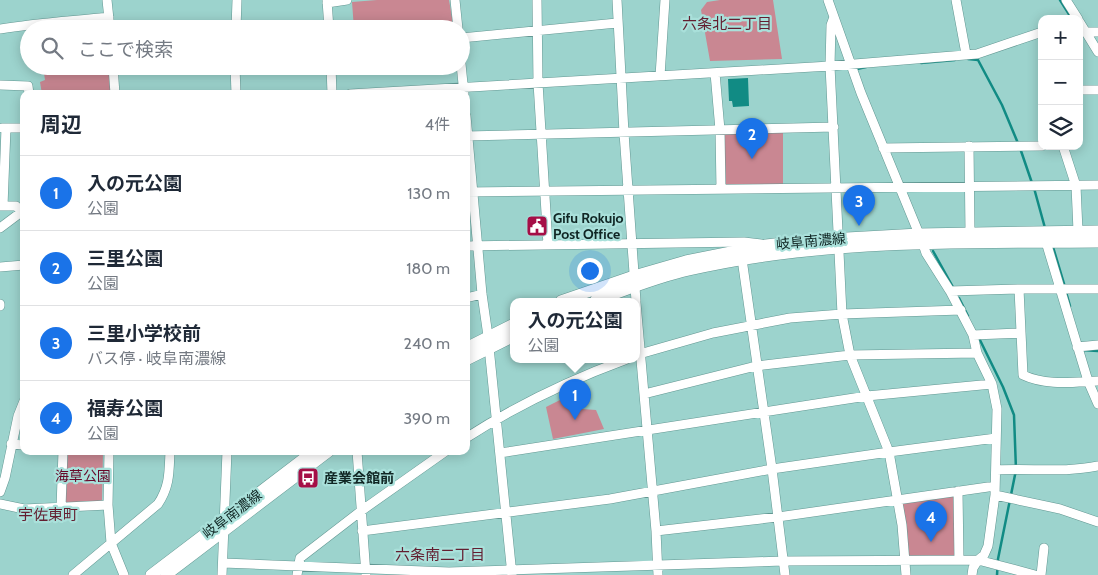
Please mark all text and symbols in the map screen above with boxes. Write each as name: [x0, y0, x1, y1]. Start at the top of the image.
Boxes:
district label: 六条北二丁目: [682, 15, 772, 33]
map controls: [1038, 15, 1083, 150]
button: +: [1038, 15, 1083, 60]
search box: [20, 20, 470, 75]
icon: search: [38, 34, 66, 62]
text: ここで検索: [78, 38, 173, 61]
button: −: [1038, 60, 1083, 105]
button: layers: [1038, 105, 1083, 150]
text: 周辺: [40, 112, 82, 137]
text: 4件: [425, 115, 450, 134]
pin: 2: [736, 118, 768, 159]
text: 入の元公園: [87, 172, 182, 195]
text: 1: [53, 184, 59, 203]
text: 130 m: [407, 184, 450, 203]
pin: 3: [843, 185, 875, 226]
text: 公園: [87, 199, 119, 218]
place label: Gifu Rokujo Post Office: [553, 209, 624, 243]
public building icon: Gifu Rokujo Post Office: [525, 214, 549, 238]
street label: 岐阜南濃線: [775, 229, 847, 253]
text: 三里公園: [87, 247, 163, 270]
your location: [577, 258, 603, 284]
text: 2: [52, 259, 60, 278]
text: 180 m: [406, 259, 450, 278]
text: 公園: [87, 274, 119, 293]
popup: [510, 298, 640, 363]
text: 入の元公園: [527, 309, 623, 332]
text: 三里小学校前: [87, 322, 201, 345]
text: 3: [52, 334, 60, 353]
text: 240 m: [404, 334, 450, 353]
text: 公園: [527, 336, 560, 355]
text: バス停 · 岐阜南濃線: [87, 349, 226, 368]
pin: 1: [559, 379, 591, 420]
text: 福寿公園: [87, 397, 163, 420]
text: 4: [51, 409, 61, 428]
text: 390 m: [403, 409, 450, 428]
text: 公園: [87, 424, 119, 443]
bus stop icon: 産業会館前: [296, 466, 320, 490]
park label: 海草公園: [55, 467, 111, 485]
place label: 産業会館前: [324, 469, 394, 487]
street label: 岐阜南濃線: [199, 486, 265, 542]
pin: 4: [915, 501, 947, 542]
district label: 宇佐東町: [18, 506, 78, 524]
district label: 六条南二丁目: [395, 546, 485, 564]

